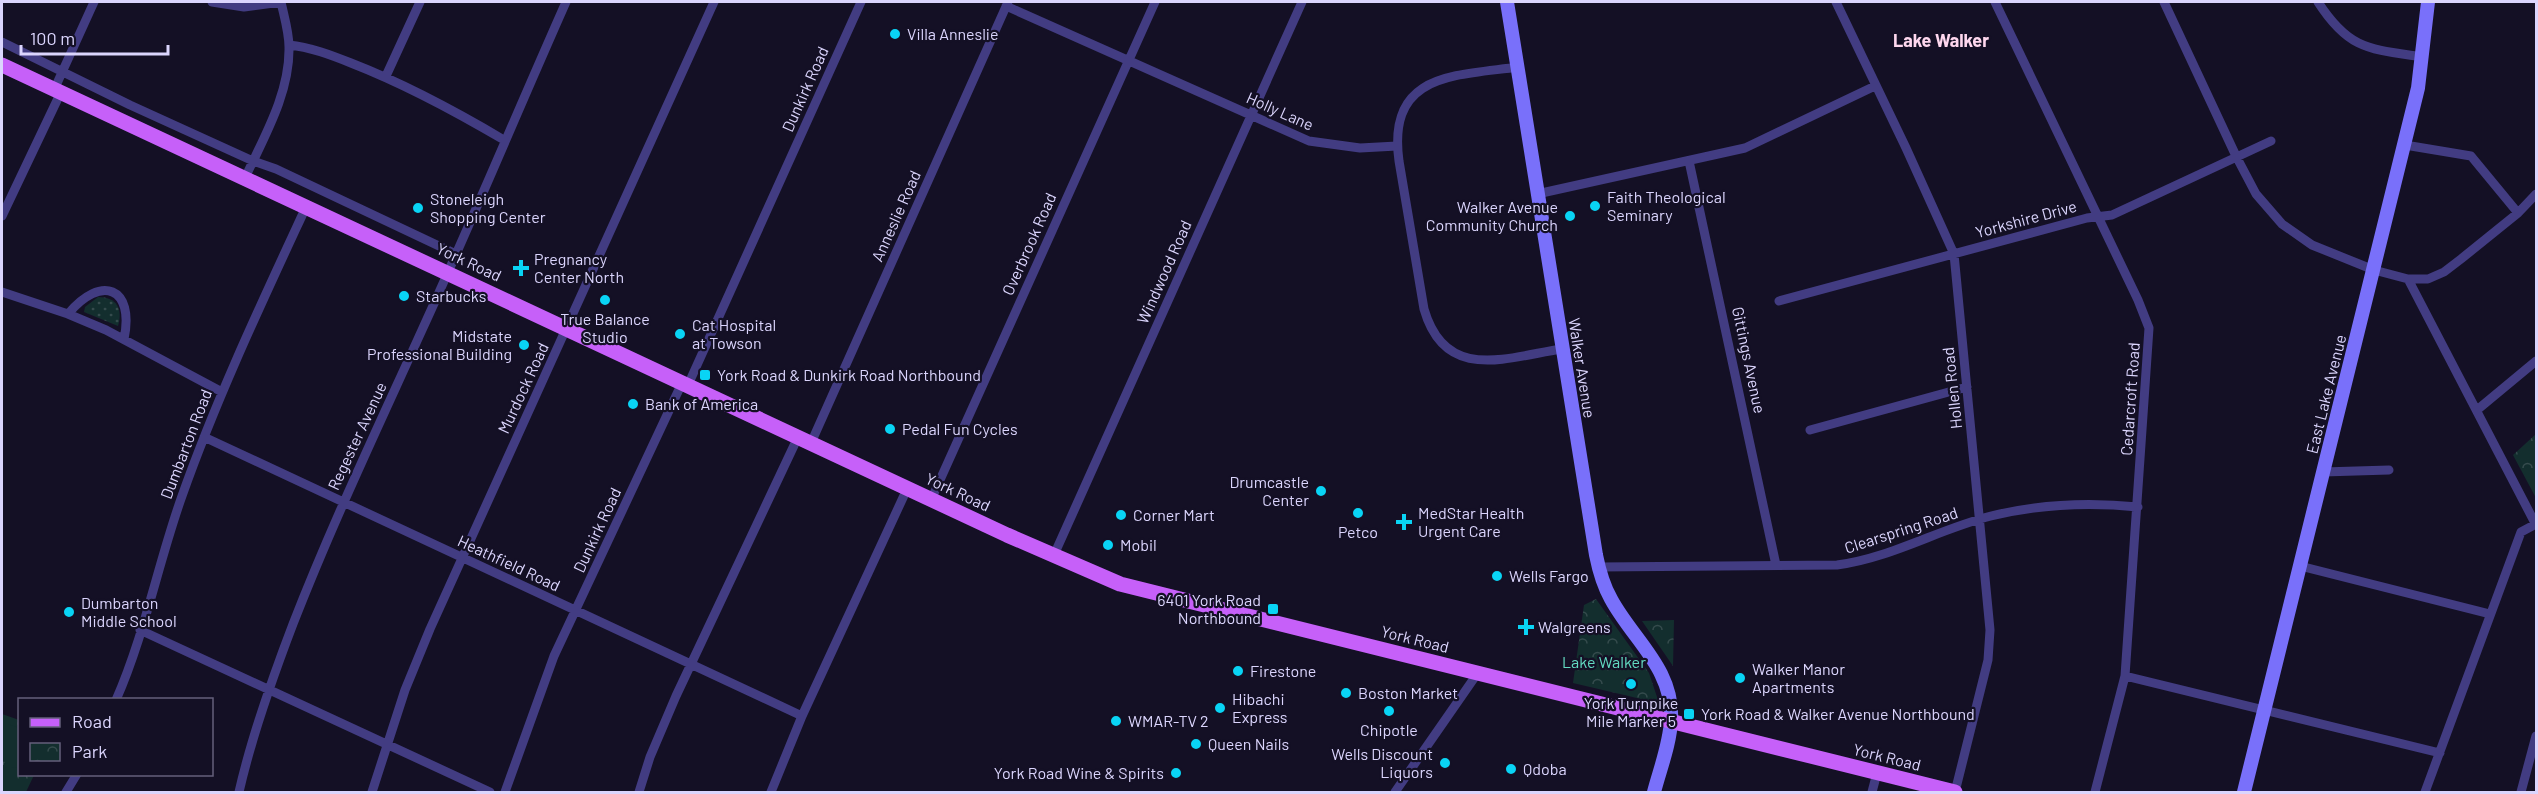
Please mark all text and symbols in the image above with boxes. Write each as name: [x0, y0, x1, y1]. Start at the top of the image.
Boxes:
scale bar: [21, 18, 168, 56]
place label: Villa Anneslie: [907, 24, 998, 43]
text: 100 m: [30, 27, 75, 49]
marker: Villa Anneslie: [888, 27, 902, 41]
district label: Lake Walker: [1893, 29, 1989, 51]
street label: Dunkirk Road: [777, 43, 832, 134]
street label: Holly Lane: [1244, 87, 1317, 134]
street label: Anneslie Road: [867, 167, 924, 264]
place label: Faith Theological Seminary: [1607, 187, 1726, 224]
place label: Stoneleigh Shopping Center: [430, 189, 546, 226]
street label: Overbrook Road: [997, 190, 1060, 298]
street label: Yorkshire Drive: [1973, 196, 2079, 241]
place label: Walker Avenue Community Church: [1426, 197, 1558, 234]
marker: Faith Theological Seminary: [1588, 199, 1602, 213]
marker: Stoneleigh Shopping Center: [411, 201, 425, 215]
marker: Walker Avenue Community Church: [1563, 209, 1577, 223]
street label: Windwood Road: [1132, 217, 1195, 327]
street label: York Road: [434, 238, 505, 285]
place label: Pregnancy Center North: [534, 249, 624, 286]
marker: Pregnancy Center North: [512, 259, 530, 277]
place label: Starbucks: [416, 286, 486, 305]
marker: Starbucks: [397, 289, 411, 303]
marker: True Balance Studio: [598, 293, 612, 307]
street label: Gittings Avenue: [1729, 305, 1770, 415]
place label: True Balance Studio: [560, 309, 650, 346]
place label: Cat Hospital at Towson: [692, 315, 776, 352]
street label: Walker Avenue: [1565, 316, 1600, 419]
place label: Midstate Professional Building: [367, 326, 512, 363]
marker: Cat Hospital at Towson: [673, 327, 687, 341]
street label: East Lake Avenue: [2302, 332, 2350, 455]
marker: Midstate Professional Building: [517, 338, 531, 352]
street label: Murdock Road: [493, 339, 552, 436]
street label: Cedarcroft Road: [2116, 342, 2143, 456]
street label: Hollen Road: [1938, 346, 1965, 430]
place label: York Road & Dunkirk Road Northbound: [717, 365, 981, 384]
marker: York Road & Dunkirk Road Northbound: [698, 368, 712, 382]
street label: Regester Avenue: [323, 379, 390, 493]
street label: Dumbarton Road: [156, 386, 215, 501]
place label: Bank of America: [645, 394, 758, 413]
marker: Bank of America: [626, 397, 640, 411]
place label: Pedal Fun Cycles: [902, 419, 1018, 438]
marker: Pedal Fun Cycles: [883, 422, 897, 436]
street label: York Road: [923, 468, 994, 515]
place label: Drumcastle Center: [1229, 472, 1309, 509]
street label: Dunkirk Road: [569, 484, 624, 575]
marker: Drumcastle Center: [1314, 484, 1328, 498]
street label: Clearspring Road: [1842, 502, 1960, 557]
place label: MedStar Health Urgent Care: [1418, 503, 1524, 540]
place label: Corner Mart: [1133, 505, 1215, 524]
marker: Petco: [1351, 506, 1365, 520]
marker: Corner Mart: [1114, 508, 1128, 522]
marker: MedStar Health Urgent Care: [1395, 513, 1413, 531]
place label: Petco: [1338, 522, 1378, 541]
street label: Heathfield Road: [455, 531, 563, 595]
place label: Mobil: [1120, 535, 1157, 554]
marker: Mobil: [1101, 538, 1115, 552]
place label: Wells Fargo: [1509, 566, 1589, 585]
marker: Wells Fargo: [1490, 569, 1504, 583]
place label: 6401 York Road Northbound: [1157, 590, 1261, 627]
place label: Dumbarton Middle School: [81, 593, 177, 630]
marker: 6401 York Road Northbound: [1266, 602, 1280, 616]
marker: Dumbarton Middle School: [62, 605, 76, 619]
place label: Walgreens: [1538, 617, 1611, 636]
marker: Walgreens: [1519, 620, 1533, 634]
street label: York Road: [1379, 621, 1451, 656]
park label: Lake Walker: [1562, 652, 1646, 671]
place label: Walker Manor Apartments: [1752, 659, 1845, 696]
place label: Firestone: [1250, 661, 1316, 680]
marker: Firestone: [1231, 664, 1245, 678]
marker: Walker Manor Apartments: [1733, 671, 1747, 685]
marker: York Turnpike Mile Marker 5: [1624, 677, 1638, 691]
place label: Boston Market: [1358, 683, 1458, 702]
marker: Boston Market: [1339, 686, 1353, 700]
place label: Hibachi Express: [1232, 689, 1287, 726]
place label: York Turnpike Mile Marker 5: [1584, 693, 1678, 730]
legend: [18, 698, 213, 776]
marker: Hibachi Express: [1213, 701, 1227, 715]
marker: Chipotle: [1382, 704, 1396, 718]
place label: York Road & Walker Avenue Northbound: [1701, 704, 1975, 723]
marker: York Road & Walker Avenue Northbound: [1682, 707, 1696, 721]
text: Road: [72, 710, 112, 732]
place label: WMAR-TV 2: [1128, 711, 1209, 730]
marker: WMAR-TV 2: [1109, 714, 1123, 728]
place label: Chipotle: [1360, 720, 1418, 739]
place label: Queen Nails: [1208, 734, 1289, 753]
marker: Queen Nails: [1189, 737, 1203, 751]
street label: York Road: [1851, 739, 1923, 774]
text: Park: [72, 740, 107, 762]
place label: Wells Discount Liquors: [1331, 744, 1433, 781]
marker: Wells Discount Liquors: [1438, 756, 1452, 770]
place label: Qdoba: [1523, 759, 1567, 778]
marker: Qdoba: [1504, 762, 1518, 776]
place label: York Road Wine & Spirits: [994, 763, 1164, 782]
marker: York Road Wine & Spirits: [1169, 766, 1183, 780]

